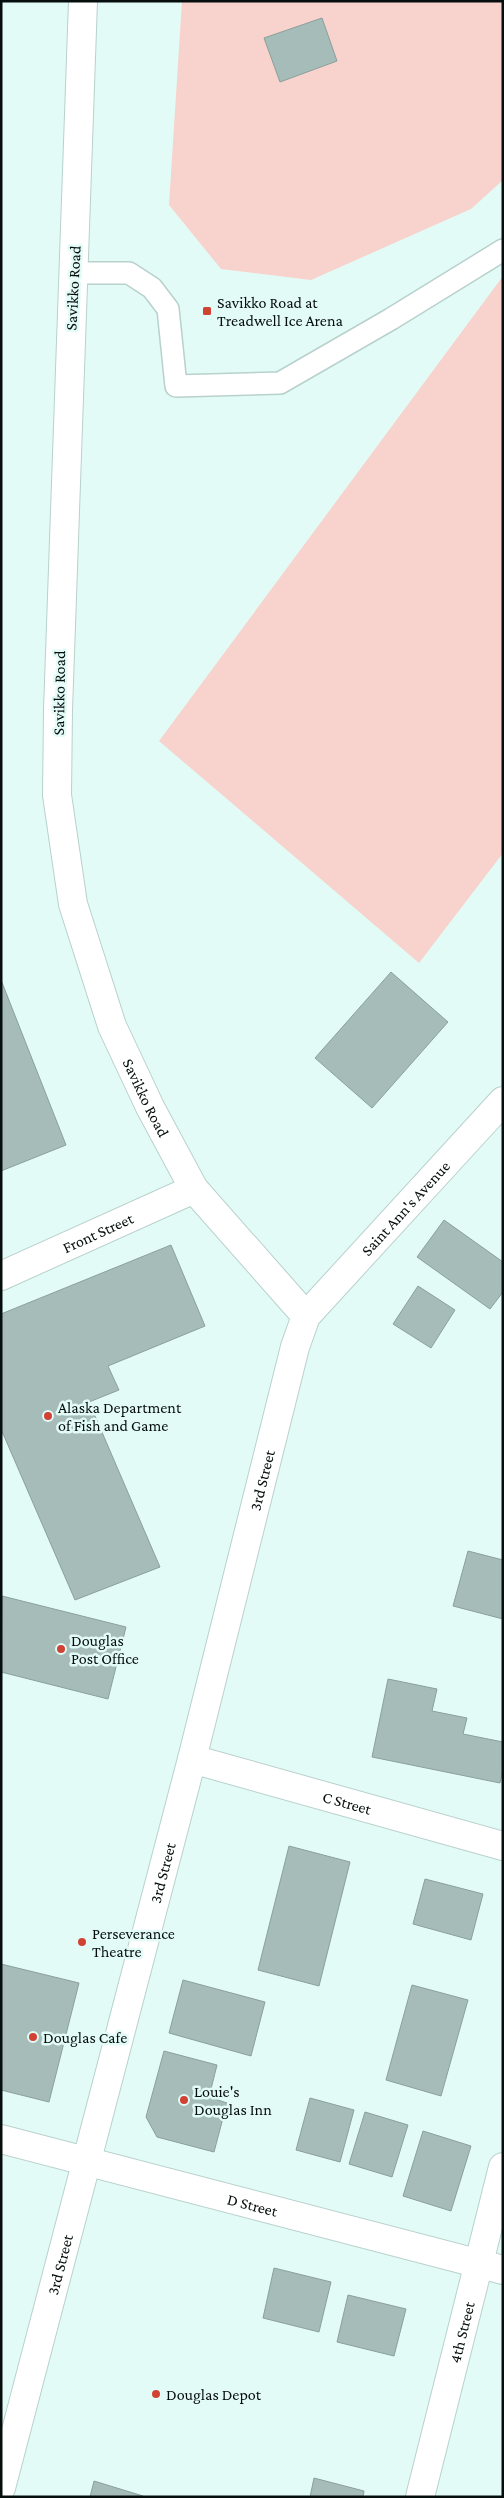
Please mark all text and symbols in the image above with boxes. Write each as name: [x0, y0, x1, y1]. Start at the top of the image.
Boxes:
street label: Savikko Road: [62, 245, 84, 331]
place label: Savikko Road at Treadwell Ice Arena: [217, 294, 343, 329]
marker: Savikko Road at Treadwell Ice Arena: [201, 305, 213, 317]
street label: Savikko Road: [50, 650, 68, 736]
street label: Savikko Road: [120, 1056, 173, 1140]
street label: Saint Ann's Avenue: [358, 1157, 453, 1259]
street label: Front Street: [60, 1209, 136, 1256]
place label: Alaska Department of Fish and Game: [58, 1399, 182, 1434]
marker: Alaska Department of Fish and Game: [42, 1410, 54, 1422]
street label: 3rd Street: [246, 1447, 278, 1512]
place label: Douglas Post Office: [71, 1632, 139, 1667]
marker: Douglas Post Office: [55, 1643, 67, 1655]
street label: C Street: [321, 1787, 374, 1817]
street label: 3rd Street: [146, 1840, 178, 1905]
place label: Perseverance Theatre: [92, 1925, 175, 1960]
marker: Perseverance Theatre: [76, 1936, 88, 1948]
place label: Douglas Cafe: [43, 2029, 127, 2047]
marker: Douglas Cafe: [27, 2031, 39, 2043]
place label: Louie's Douglas Inn: [194, 2083, 272, 2119]
marker: Louie's Douglas Inn: [178, 2094, 190, 2106]
street label: D Street: [226, 2190, 280, 2220]
street label: 3rd Street: [43, 2232, 76, 2297]
street label: 4th Street: [446, 2299, 478, 2365]
place label: Douglas Depot: [166, 2386, 262, 2404]
marker: Douglas Depot: [150, 2388, 162, 2400]

